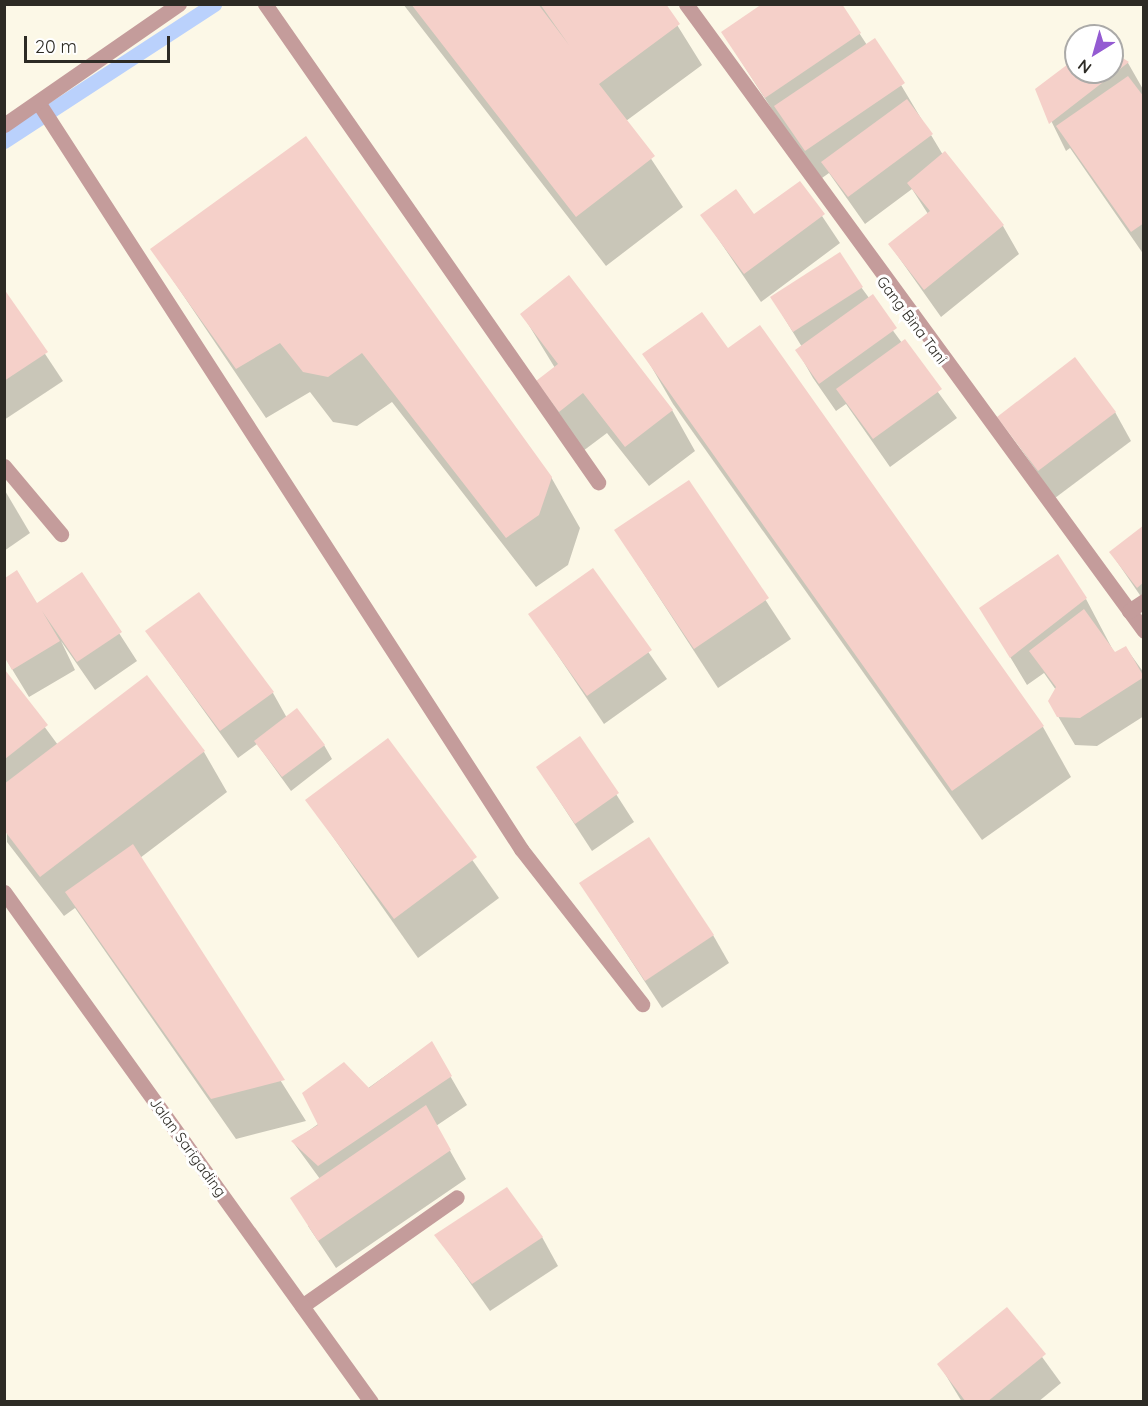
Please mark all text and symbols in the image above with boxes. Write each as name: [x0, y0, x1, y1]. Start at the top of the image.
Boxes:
scale bar: [27, 24, 172, 62]
north arrow: [1064, 24, 1124, 84]
text: 20 m: [35, 35, 77, 58]
text: N: [1074, 55, 1095, 78]
street label: Gang Bina Tani: [873, 273, 951, 367]
street label: Jalan Sarigading: [146, 1094, 230, 1200]

